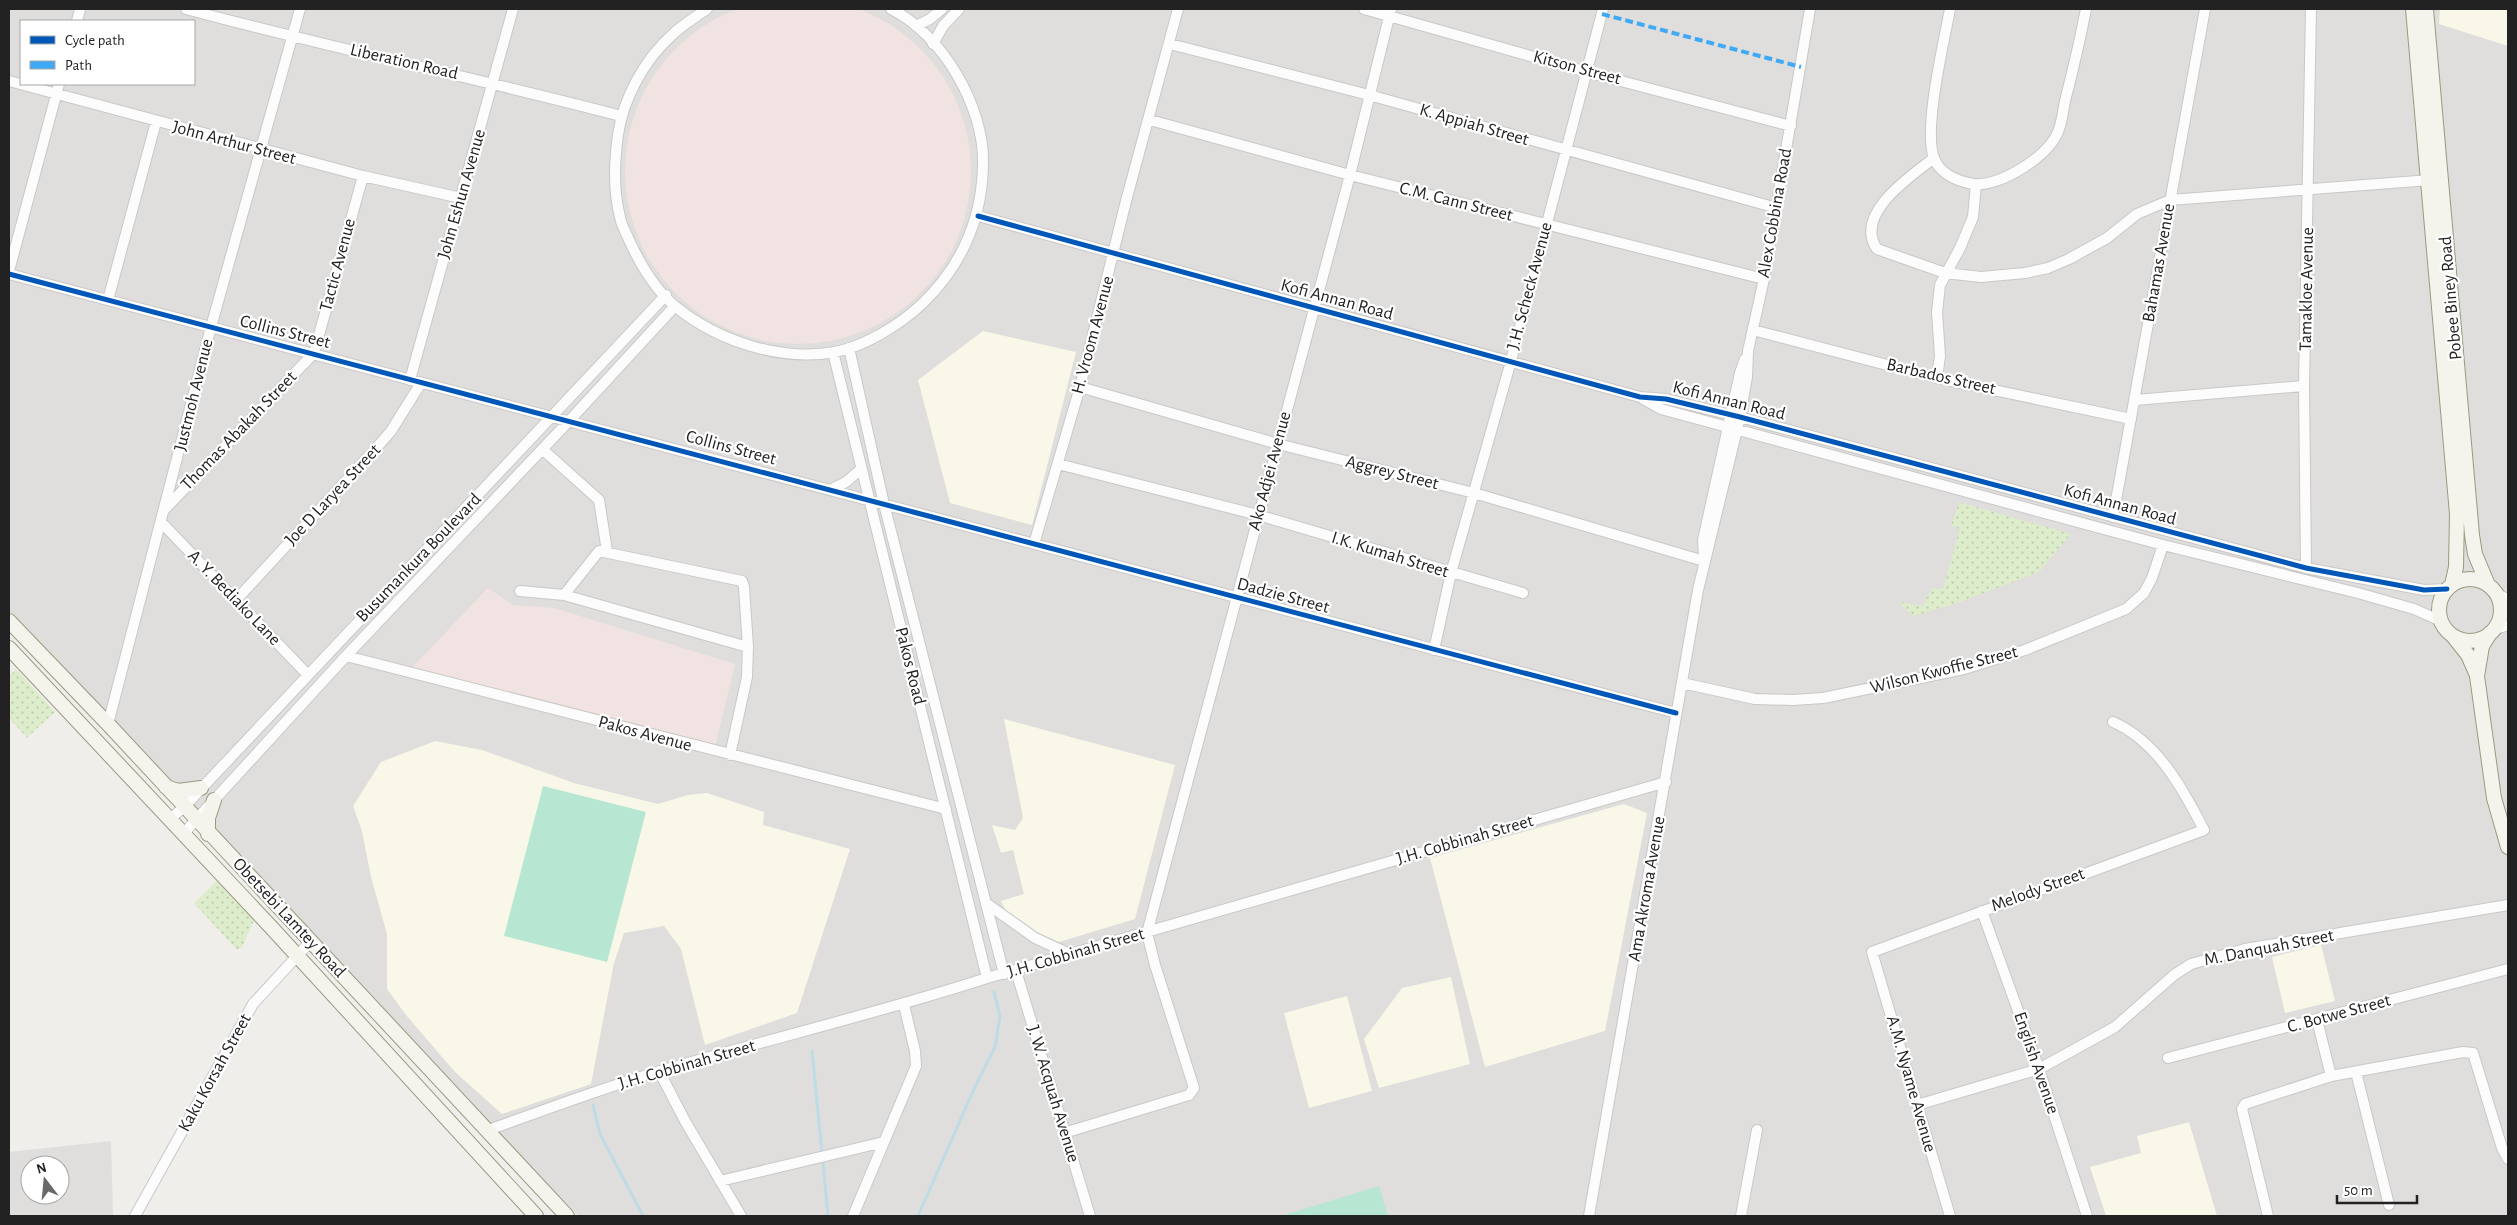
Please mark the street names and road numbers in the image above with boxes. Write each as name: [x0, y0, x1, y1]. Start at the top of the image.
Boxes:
street label: Liberation Road: [348, 41, 460, 83]
street label: Kitson Street: [1531, 48, 1623, 88]
street label: K. Appiah Street: [1417, 101, 1531, 149]
street label: John Arthur Street: [170, 118, 298, 168]
street label: John Eshun Avenue: [435, 127, 489, 261]
street label: Alex Cobbina Road: [1755, 147, 1795, 279]
street label: C.M. Cann Street: [1398, 179, 1515, 225]
street label: Bahamas Avenue: [2140, 202, 2178, 324]
street label: Tactic Avenue: [317, 217, 359, 313]
street label: J.H. Scheck Avenue: [1504, 220, 1556, 352]
street label: Tamakloe Avenue: [2297, 227, 2317, 351]
street label: Pobee Biney Road: [2437, 235, 2465, 361]
street label: H. Vroom Avenue: [1069, 274, 1117, 396]
street label: Kofi Annan Road: [1279, 276, 1395, 324]
street label: Collins Street: [238, 312, 332, 352]
street label: Justmoh Avenue: [171, 337, 217, 453]
street label: Barbados Street: [1885, 356, 1998, 398]
street label: Thomas Abakah Street: [178, 368, 300, 494]
street label: Kofi Annan Road: [1671, 378, 1787, 424]
street label: Ako Adjei Avenue: [1245, 410, 1295, 532]
street label: Collins Street: [684, 427, 778, 469]
street label: Joe D Laryea Street: [282, 441, 384, 549]
street label: Aggrey Street: [1344, 453, 1441, 493]
street label: Kofi Annan Road: [2062, 481, 2178, 529]
street label: Busumankura Boulevard: [353, 490, 485, 626]
street label: I.K. Kumah Street: [1329, 529, 1451, 581]
street label: A. Y. Bediako Lane: [184, 547, 284, 649]
street label: Dadzie Street: [1235, 575, 1331, 617]
street label: Pakos Road: [892, 625, 928, 707]
street label: Wilson Kwoffie Street: [1868, 643, 2020, 697]
street label: Pakos Avenue: [596, 713, 694, 755]
street label: J.H. Cobbinah Street: [1395, 812, 1536, 868]
street label: Ama Akroma Avenue: [1625, 815, 1669, 963]
street label: Obetsebi Lamtey Road: [229, 855, 349, 981]
street label: Melody Street: [1989, 865, 2087, 915]
street label: J.H. Cobbinah Street: [1006, 925, 1147, 981]
street label: M. Danquah Street: [2203, 927, 2336, 969]
street label: C. Botwe Street: [2285, 992, 2393, 1036]
street label: English Avenue: [2010, 1010, 2062, 1116]
street label: Kaku Korsah Street: [175, 1011, 255, 1135]
street label: A.M. Nyame Avenue: [1883, 1014, 1939, 1154]
street label: J. W. Acquah Avenue: [1024, 1023, 1082, 1165]
street label: J.H. Cobbinah Street: [617, 1037, 758, 1093]

